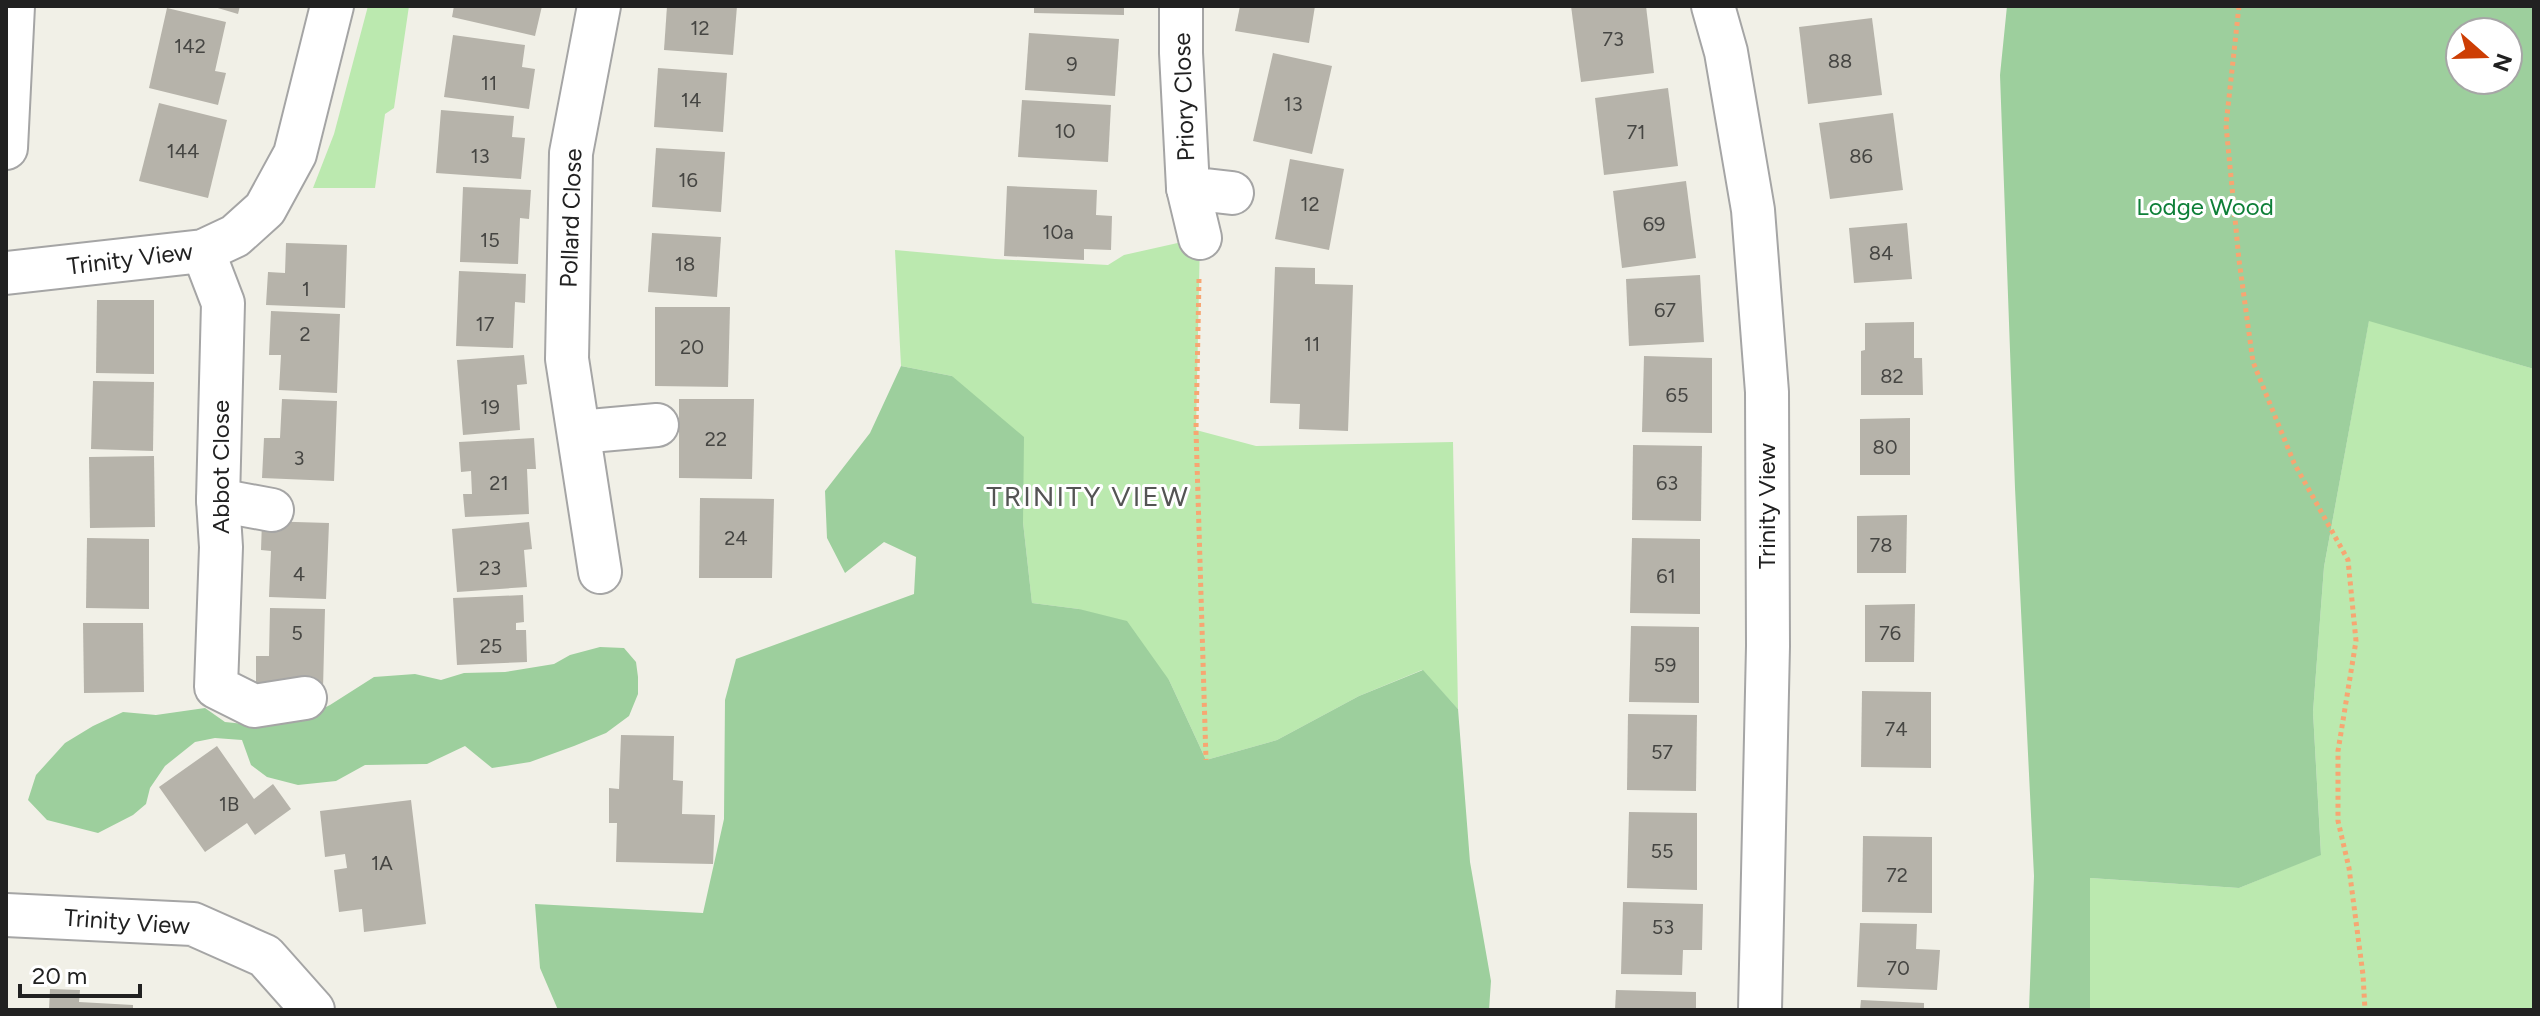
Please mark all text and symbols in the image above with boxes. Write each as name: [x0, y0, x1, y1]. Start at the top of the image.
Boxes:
house number: 12: [690, 16, 710, 40]
north arrow: [2444, 16, 2524, 96]
house number: 73: [1602, 27, 1624, 51]
street label: Priory Close: [1167, 32, 1200, 162]
house number: 142: [174, 34, 206, 58]
house number: 88: [1828, 49, 1852, 73]
text: N: [2487, 50, 2518, 75]
house number: 9: [1066, 52, 1078, 76]
house number: 11: [481, 71, 497, 95]
house number: 14: [681, 88, 701, 112]
house number: 13: [1283, 92, 1303, 116]
house number: 10: [1054, 119, 1076, 143]
house number: 71: [1627, 120, 1646, 144]
house number: 144: [166, 139, 200, 163]
house number: 13: [470, 144, 490, 168]
house number: 86: [1849, 144, 1873, 168]
street label: Pollard Close: [554, 148, 587, 288]
house number: 16: [678, 168, 698, 192]
house number: 12: [1300, 192, 1320, 216]
park label: Lodge Wood: [2136, 192, 2274, 221]
house number: 69: [1643, 212, 1665, 236]
house number: 10a: [1042, 220, 1074, 244]
house number: 15: [480, 228, 500, 252]
street label: Trinity View: [66, 236, 195, 281]
house number: 84: [1869, 241, 1893, 265]
house number: 18: [675, 252, 695, 276]
house number: 1: [302, 277, 310, 301]
house number: 67: [1654, 298, 1676, 322]
house number: 17: [476, 312, 495, 336]
house number: 2: [299, 322, 311, 346]
house number: 11: [1304, 332, 1320, 356]
house number: 20: [680, 335, 704, 359]
house number: 82: [1880, 364, 1904, 388]
house number: 65: [1666, 383, 1688, 407]
house number: 19: [480, 395, 500, 419]
street label: Abbot Close: [206, 400, 235, 534]
house number: 22: [705, 427, 727, 451]
house number: 80: [1872, 435, 1898, 459]
street label: Trinity View: [1752, 443, 1781, 569]
house number: 3: [294, 446, 304, 470]
house number: 21: [489, 471, 509, 495]
house number: 63: [1656, 471, 1678, 495]
district label: TRINITY VIEW: [986, 479, 1190, 513]
house number: 24: [724, 526, 748, 550]
house number: 78: [1869, 533, 1893, 557]
house number: 23: [479, 556, 501, 580]
house number: 4: [293, 562, 305, 586]
house number: 61: [1656, 564, 1676, 588]
house number: 5: [291, 621, 303, 645]
house number: 76: [1879, 621, 1901, 645]
house number: 25: [480, 634, 502, 658]
house number: 59: [1654, 653, 1676, 677]
house number: 74: [1884, 717, 1908, 741]
house number: 57: [1651, 740, 1673, 764]
house number: 1B: [219, 792, 239, 816]
house number: 55: [1651, 839, 1674, 863]
house number: 1A: [371, 851, 393, 875]
house number: 72: [1886, 863, 1908, 887]
street label: Trinity View: [63, 903, 191, 940]
house number: 53: [1652, 915, 1674, 939]
scale bar: [20, 948, 140, 998]
house number: 70: [1886, 956, 1910, 980]
text: 20 m: [32, 961, 87, 990]

